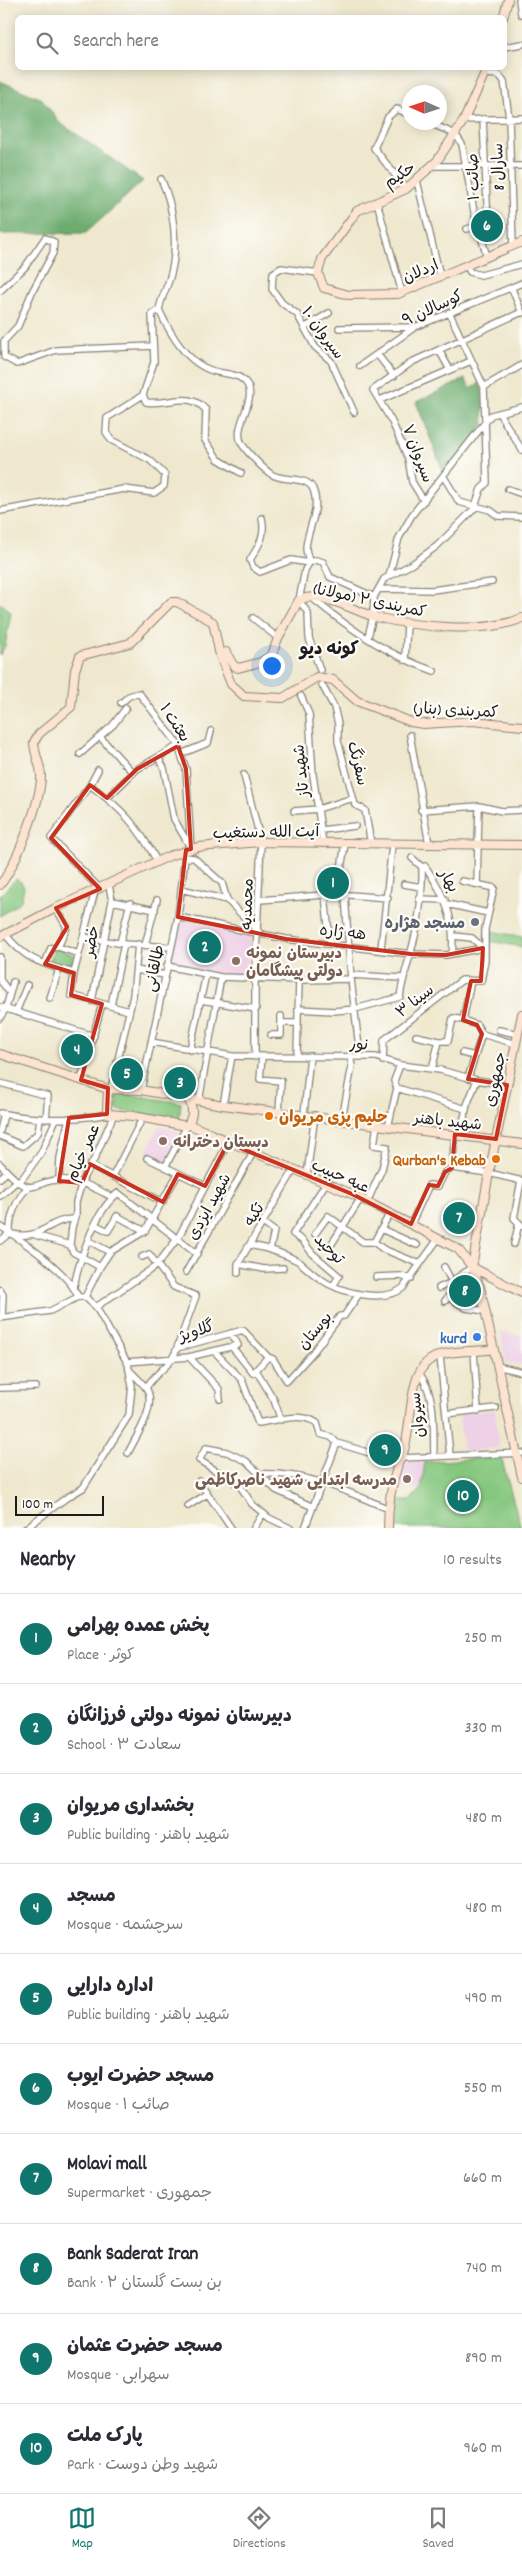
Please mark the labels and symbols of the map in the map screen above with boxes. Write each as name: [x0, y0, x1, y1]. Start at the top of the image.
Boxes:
north arrow: [402, 85, 447, 130]
street label: سارال 8: [487, 143, 512, 191]
street label: صائب ۱: [462, 153, 487, 201]
street label: حکیم: [380, 157, 421, 195]
pin: 6: [471, 207, 503, 245]
street label: اردلان: [399, 254, 443, 290]
street label: کوسالان ۹: [399, 285, 467, 333]
street label: سیروان ۱۰: [295, 302, 349, 365]
street label: سیروان ۷: [395, 421, 438, 486]
street label: کمربندی ۲ (مولانا): [311, 578, 428, 625]
district label: کونه دیو: [298, 638, 359, 663]
your location: [259, 653, 285, 679]
street label: کمربندی (بنار): [413, 698, 499, 725]
street label: بعثت ۱: [153, 699, 195, 747]
street label: سفرنگ: [340, 739, 373, 788]
street label: شهید تاز: [288, 743, 317, 800]
street label: آیت الله دستغیب: [212, 821, 321, 846]
street label: بهار: [431, 863, 464, 898]
pin: 1: [317, 864, 349, 902]
street label: محمدیه: [236, 878, 261, 930]
place label: مسجد هژاره: [384, 913, 465, 936]
marker: مسجد هژاره: [469, 916, 481, 928]
street label: هه ژاره: [318, 920, 367, 947]
street label: خضر: [78, 924, 107, 961]
pin: 2: [189, 928, 221, 966]
street label: طالقانی: [139, 943, 172, 994]
place label: دبیرستان نمونه دولتی پیشگامان: [246, 943, 343, 984]
marker: دبیرستان نمونه دولتی پیشگامان: [230, 955, 242, 967]
street label: سینا ۳: [391, 980, 440, 1024]
pin: 4: [61, 1031, 93, 1069]
street label: نور: [348, 1033, 369, 1057]
street label: جمهوری: [479, 1050, 513, 1109]
pin: 5: [111, 1055, 143, 1093]
pin: 3: [164, 1064, 196, 1102]
place label: حلیم پزی مریوان: [279, 1107, 387, 1130]
street label: شهید باهنر: [411, 1107, 483, 1137]
marker: حلیم پزی مریوان: [263, 1110, 275, 1122]
street label: عمر خیام: [61, 1121, 107, 1185]
place label: دبستان دخترانه: [173, 1132, 269, 1155]
marker: دبستان دخترانه: [157, 1135, 169, 1147]
place label: Qurban's Kebab: [393, 1150, 486, 1173]
marker: Qurban's Kebab: [490, 1153, 502, 1165]
street label: عبه حبیب: [307, 1154, 373, 1200]
street label: شهید ایزدی: [182, 1170, 238, 1245]
street label: تکیه: [239, 1199, 271, 1231]
pin: 7: [443, 1199, 475, 1237]
street label: توحید: [308, 1229, 349, 1271]
pin: 8: [449, 1272, 481, 1310]
street label: بوستان: [293, 1307, 339, 1356]
street label: گلاویژ: [174, 1316, 218, 1350]
place label: kurd: [440, 1328, 467, 1351]
marker: kurd: [471, 1331, 483, 1343]
street label: سیروان: [405, 1391, 432, 1439]
pin: 9: [369, 1431, 401, 1469]
place label: مدرسه ابتدایی شهید ناصرکاظمی: [195, 1470, 397, 1493]
marker: مدرسه ابتدایی شهید ناصرکاظمی: [401, 1473, 413, 1485]
pin: 10: [447, 1477, 479, 1515]
scale bar: [15, 1493, 104, 1516]

